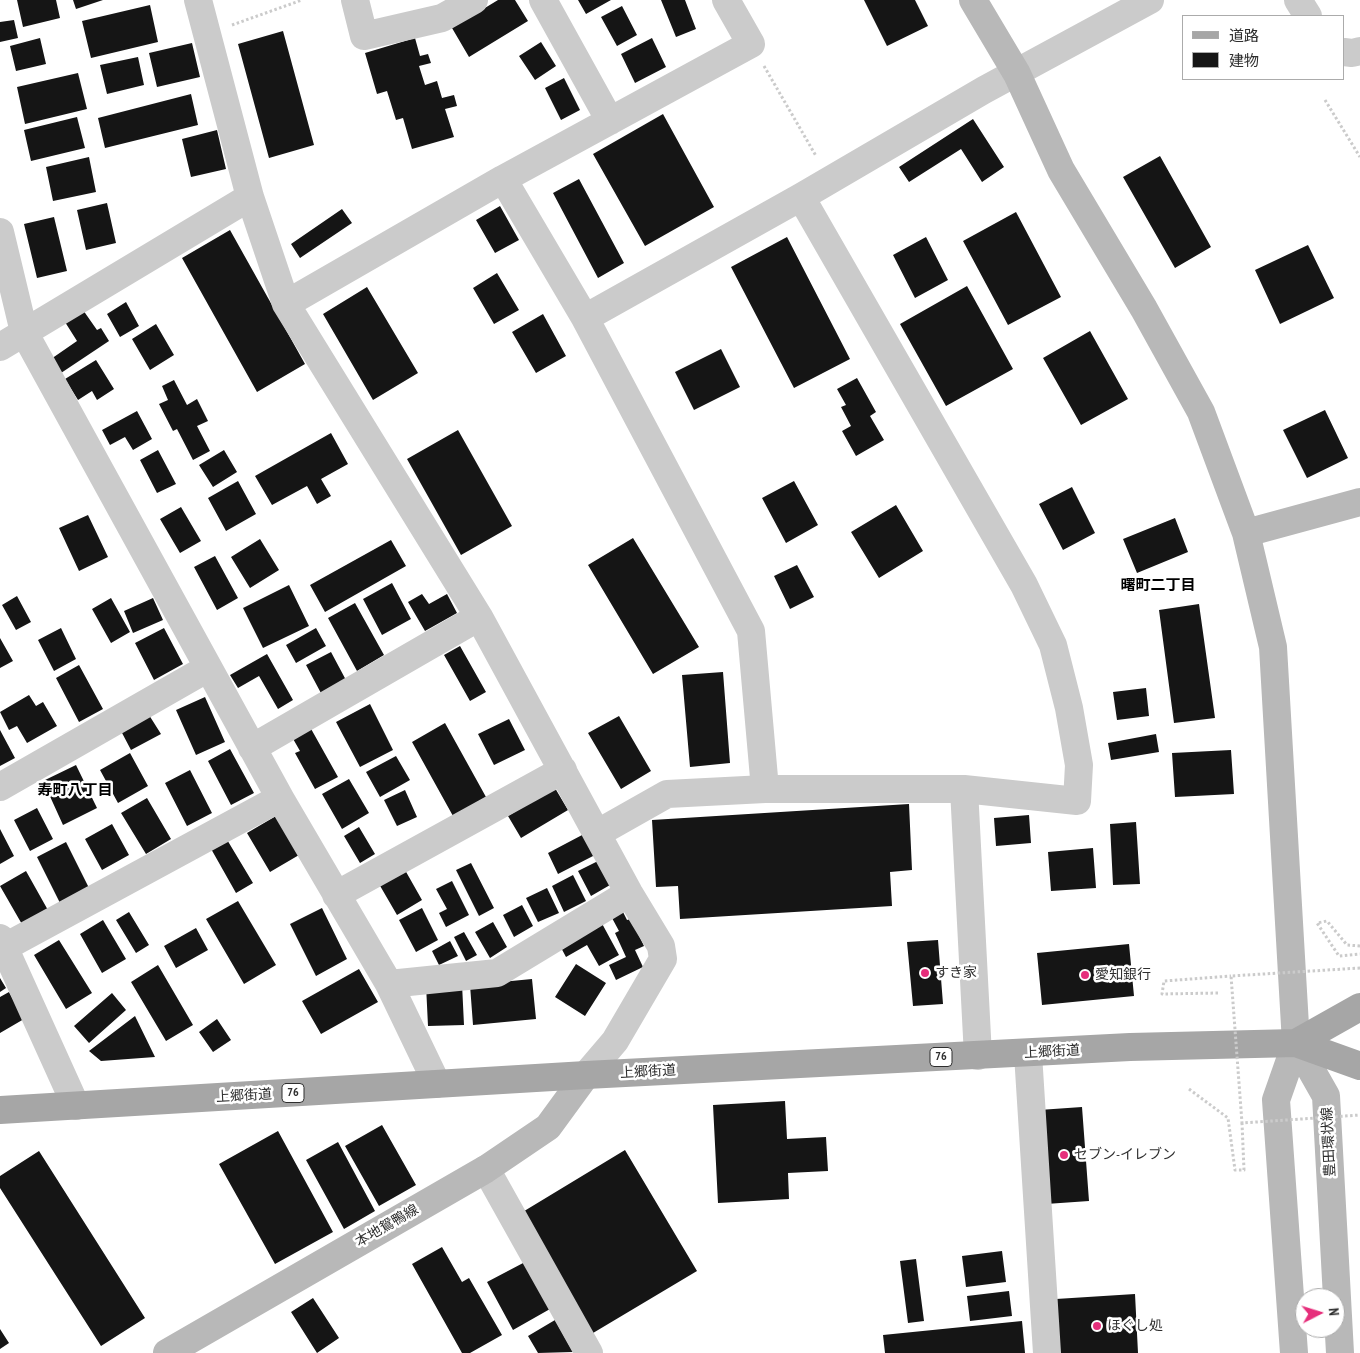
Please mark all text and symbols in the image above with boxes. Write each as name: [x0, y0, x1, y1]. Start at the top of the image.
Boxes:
legend: [1182, 15, 1345, 80]
text: 道路: [1229, 26, 1259, 45]
text: 建物: [1229, 51, 1259, 70]
district label: 曙町二丁目: [1121, 577, 1195, 595]
district label: 寿町八丁目: [38, 782, 112, 800]
place label: すき家: [935, 965, 977, 981]
marker: すき家: [919, 967, 931, 979]
place label: 愛知銀行: [1095, 967, 1151, 983]
marker: 愛知銀行: [1079, 969, 1091, 981]
street label: 上郷街道: [1024, 1042, 1080, 1062]
road number: 76: [930, 1048, 952, 1066]
street label: 上郷街道: [620, 1062, 676, 1082]
road number: 76: [282, 1084, 304, 1102]
street label: 上郷街道: [216, 1086, 272, 1106]
street label: 豊田環状線: [1319, 1107, 1339, 1177]
place label: セブン-イレブン: [1074, 1147, 1176, 1163]
marker: セブン-イレブン: [1058, 1149, 1070, 1161]
street label: 本地鴛鴨線: [352, 1201, 422, 1251]
north arrow: [1295, 1288, 1345, 1338]
text: N: [1325, 1307, 1343, 1316]
place label: ほぐし処: [1107, 1318, 1163, 1334]
marker: ほぐし処: [1091, 1320, 1103, 1332]

